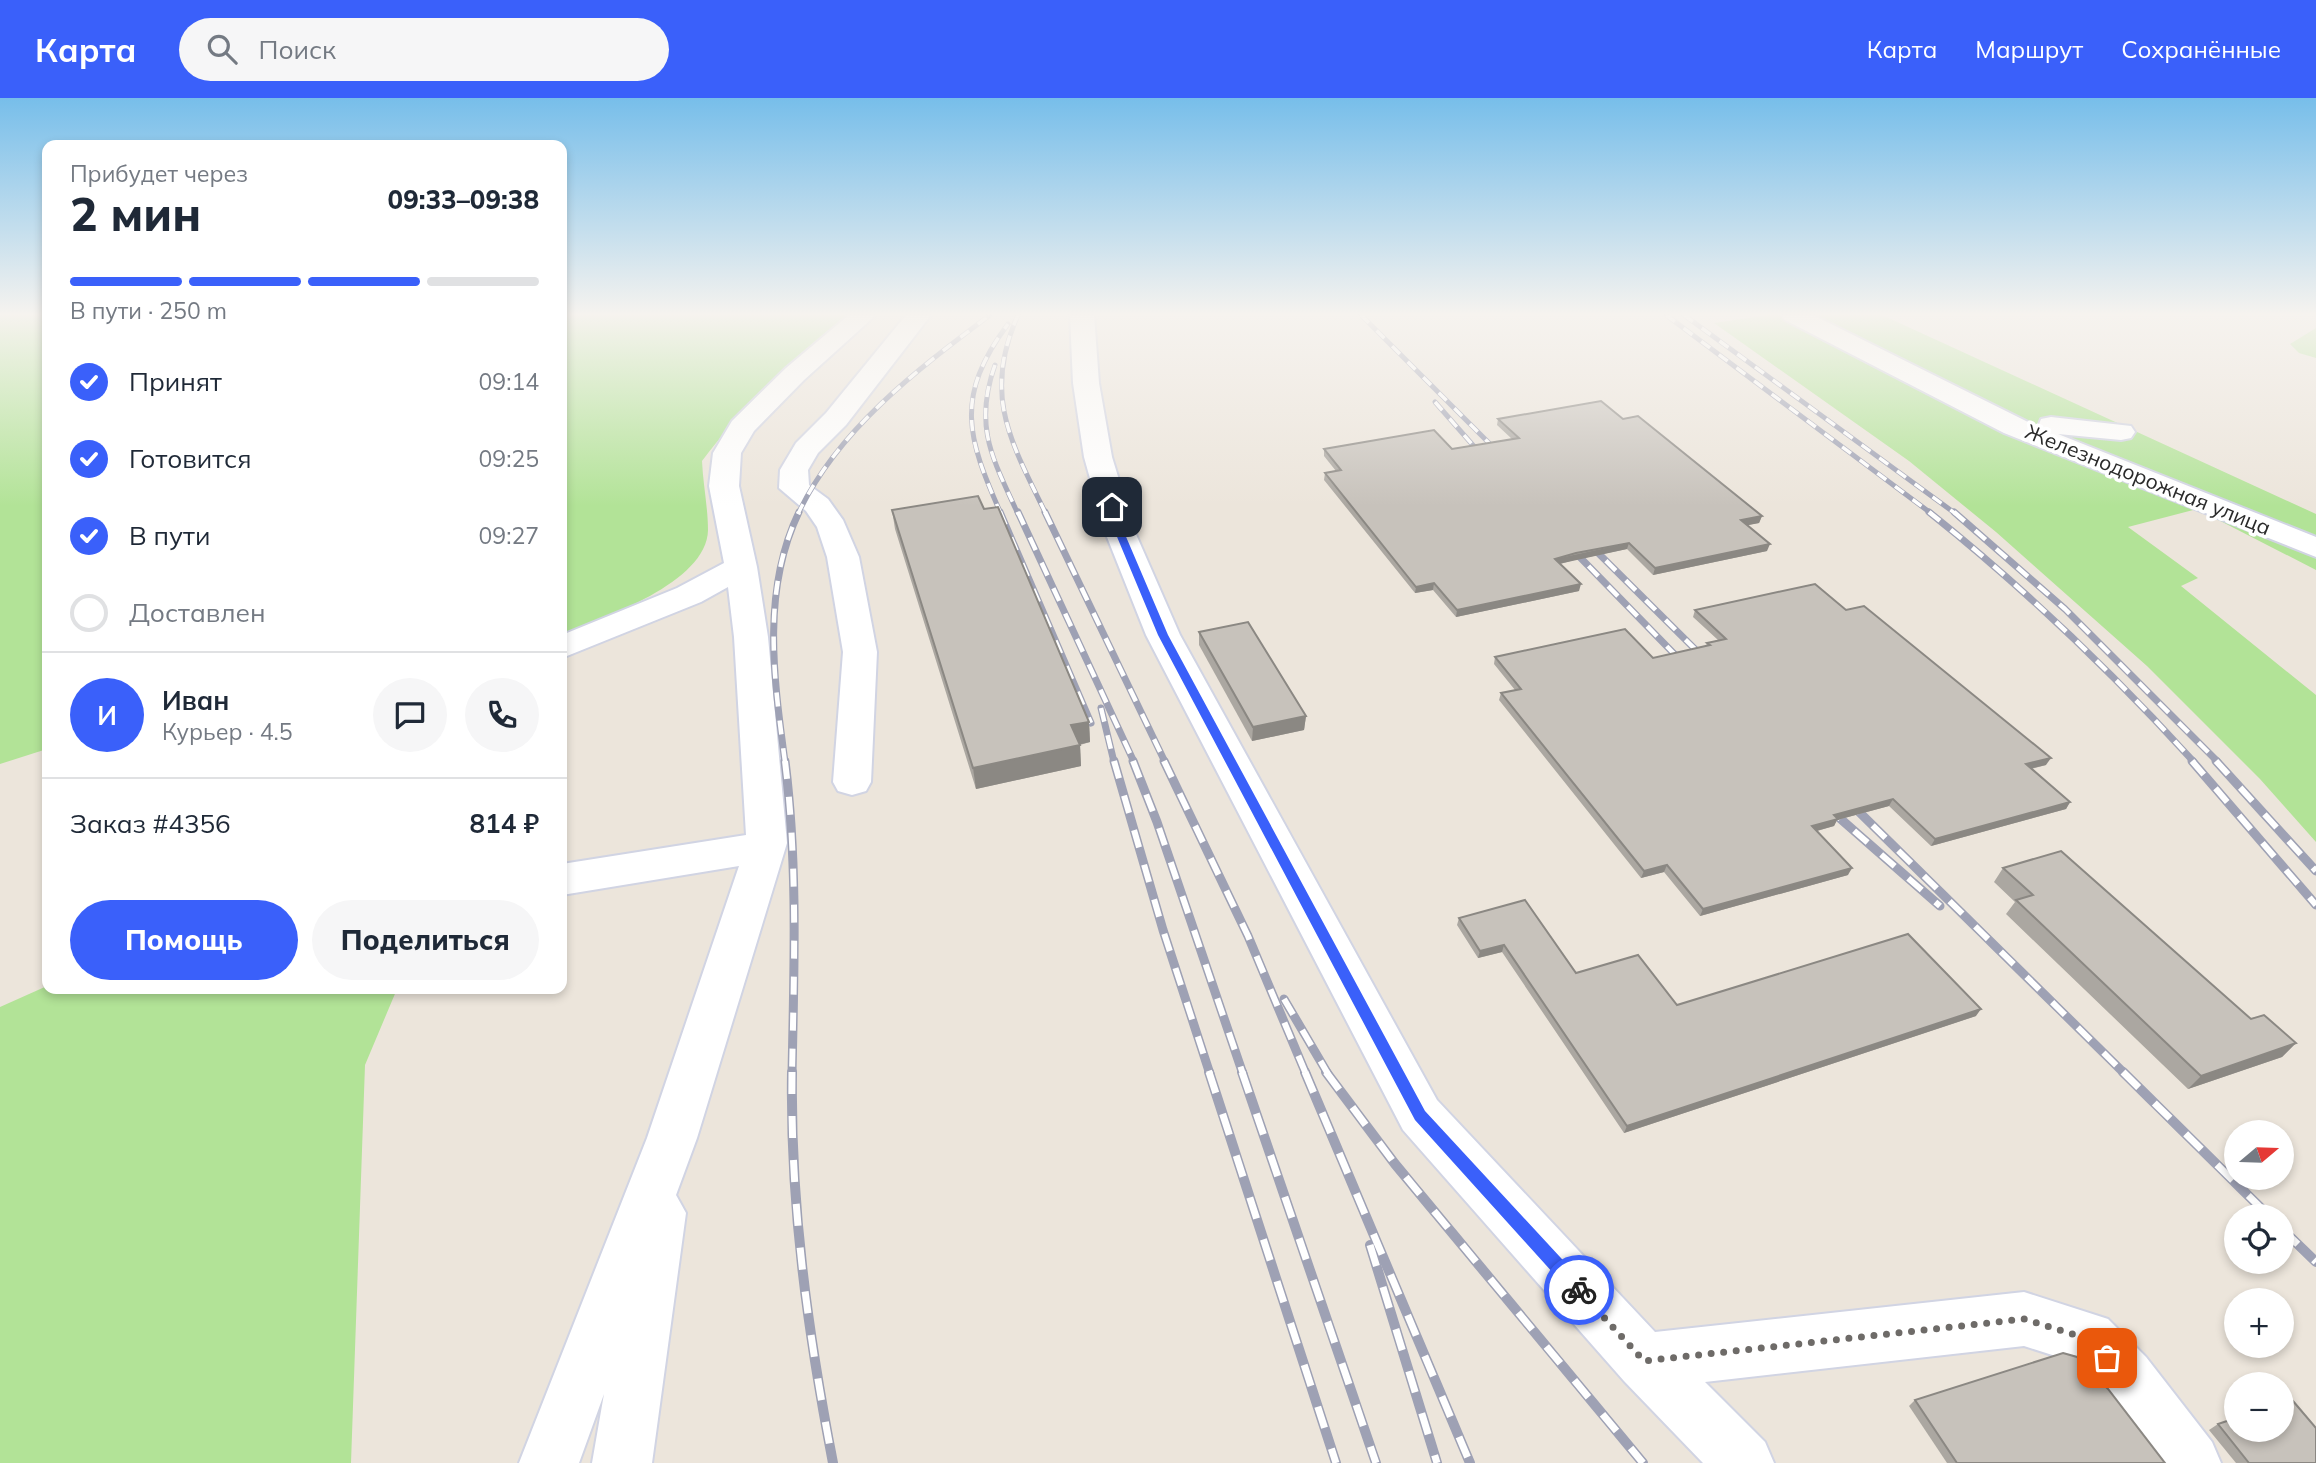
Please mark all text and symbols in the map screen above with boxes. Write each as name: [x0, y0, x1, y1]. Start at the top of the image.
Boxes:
search box: [179, 18, 669, 81]
text: Карта: [35, 29, 137, 70]
icon: search: [203, 30, 241, 68]
text: Поиск: [259, 33, 336, 66]
text: Карта: [1867, 34, 1937, 64]
text: Маршрут: [1975, 34, 2083, 64]
text: Сохранённые: [2121, 34, 2281, 64]
text: Прибудет через: [70, 159, 248, 188]
text: 09:33–09:38: [388, 183, 539, 216]
text: 2 мин: [70, 185, 201, 243]
text: В пути · 250 m: [70, 296, 227, 325]
icon: check: [70, 363, 108, 401]
text: Принят: [129, 365, 222, 398]
text: 09:14: [479, 367, 539, 396]
street label: Железнодорожная улица: [2022, 418, 2275, 540]
icon: check: [70, 440, 108, 478]
text: Готовится: [129, 442, 252, 475]
text: 09:25: [479, 444, 539, 473]
pin: [1082, 477, 1142, 537]
icon: home: [1093, 488, 1131, 526]
icon: check: [70, 517, 108, 555]
text: В пути: [129, 519, 210, 552]
text: 09:27: [479, 521, 539, 550]
text: Доставлен: [129, 596, 266, 629]
button: chat: [373, 678, 447, 752]
button: phone: [465, 678, 539, 752]
text: Иван: [162, 684, 229, 717]
text: И: [97, 699, 117, 732]
text: Курьер · 4.5: [162, 717, 293, 746]
text: Заказ #4356: [70, 807, 231, 840]
text: 814 ₽: [469, 807, 539, 840]
button: Помощь: [70, 900, 298, 980]
button: Поделиться: [312, 900, 539, 980]
north arrow: [2224, 1120, 2294, 1190]
map controls: [2224, 1120, 2294, 1442]
button: locate: [2224, 1204, 2294, 1274]
courier: [1544, 1255, 1614, 1325]
icon: bike: [1560, 1271, 1598, 1309]
button: +: [2224, 1288, 2294, 1358]
pin: [2077, 1328, 2137, 1388]
icon: bag: [2088, 1339, 2126, 1377]
button: −: [2224, 1372, 2294, 1442]

